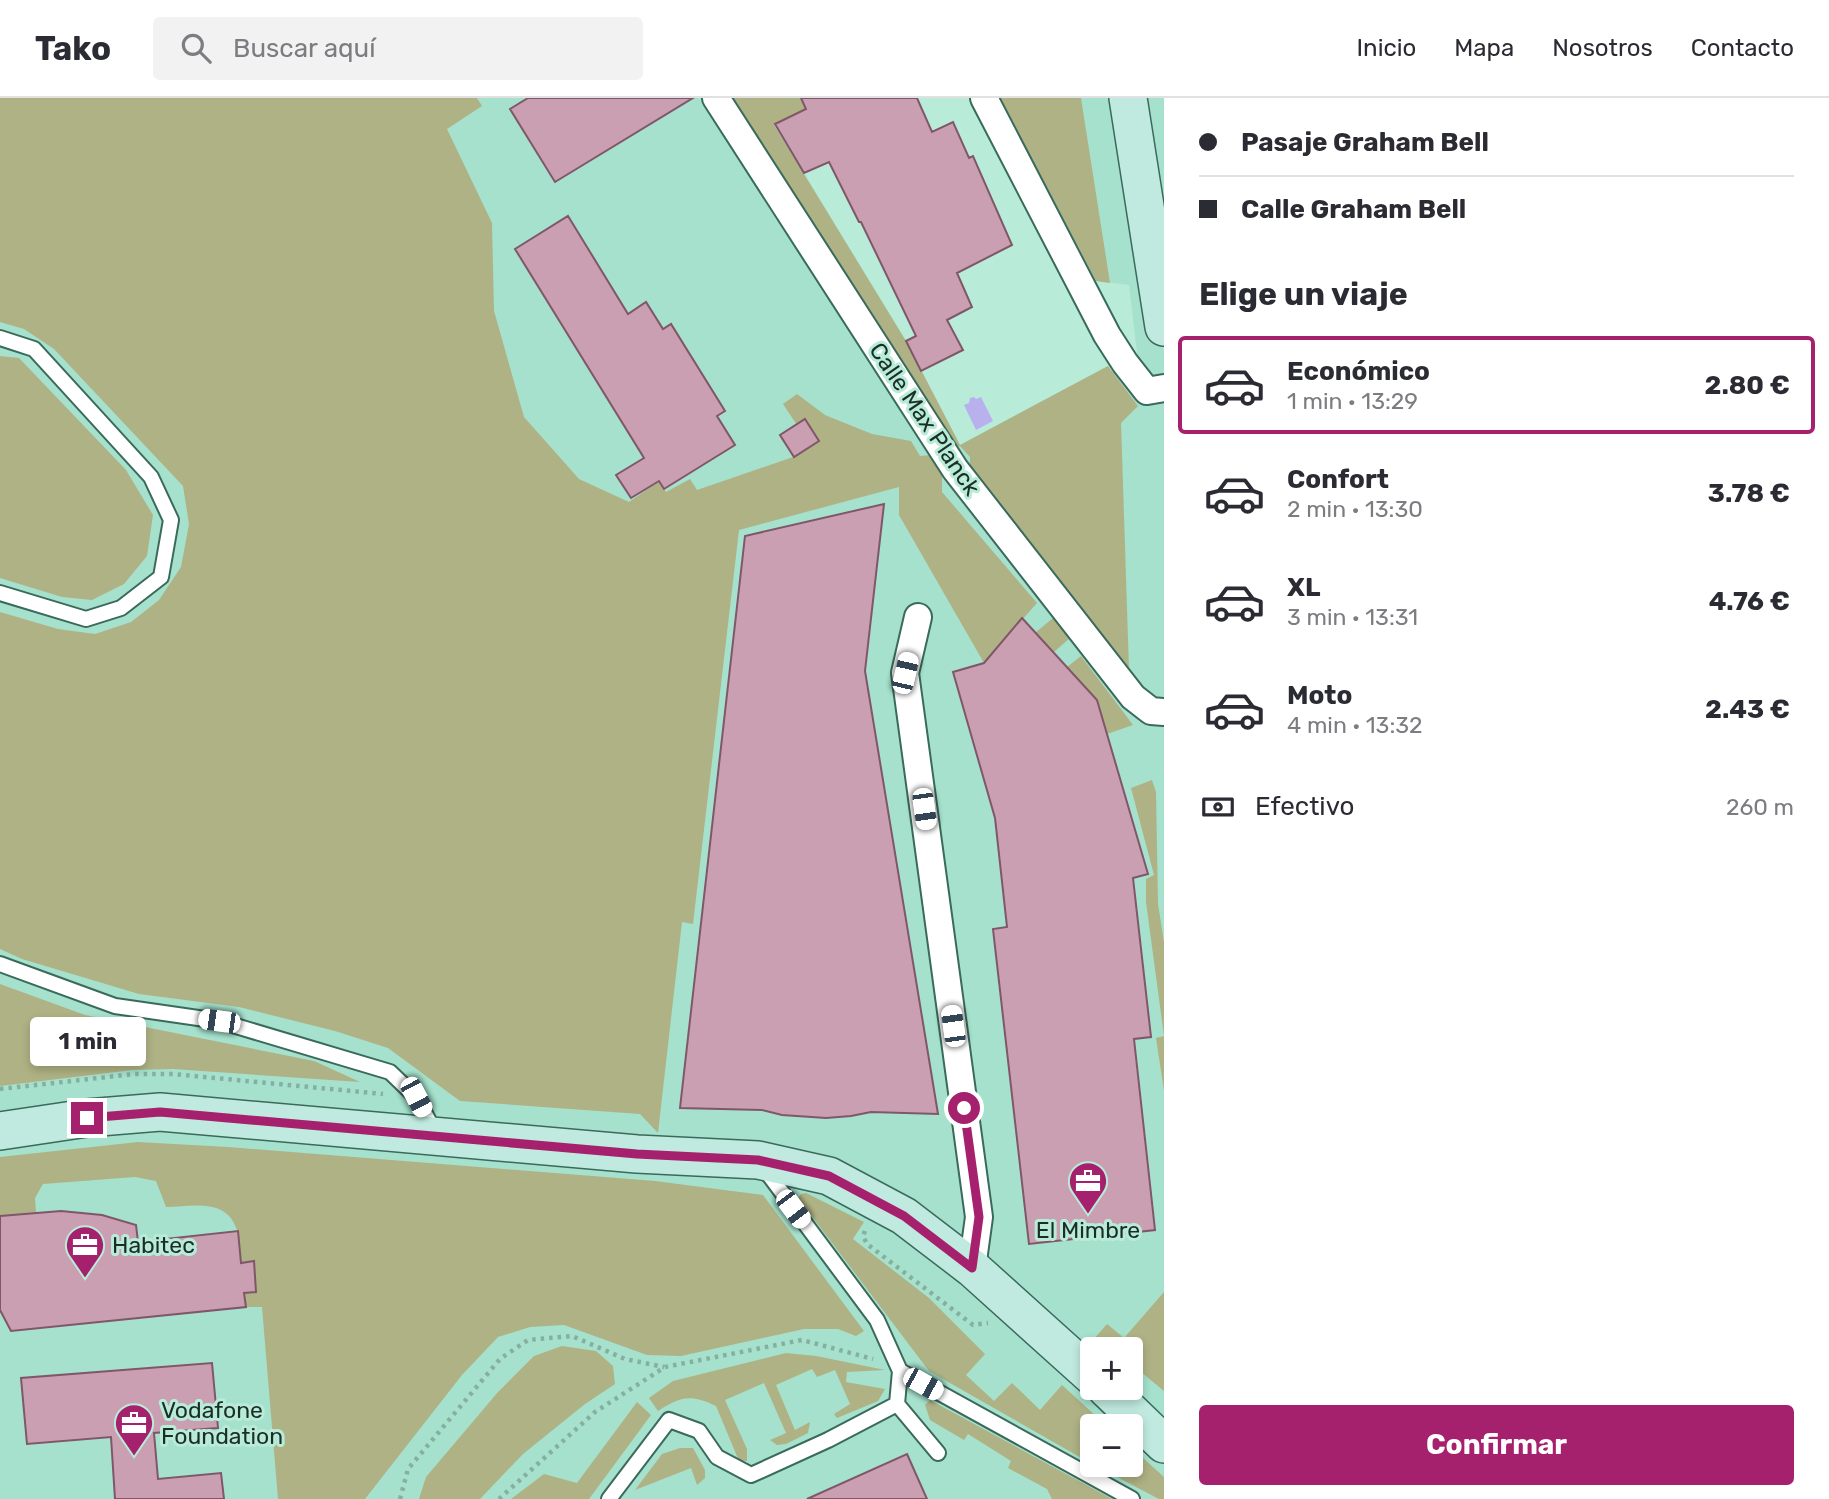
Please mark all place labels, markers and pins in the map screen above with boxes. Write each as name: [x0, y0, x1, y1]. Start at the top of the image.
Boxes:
office icon: El Mimbre: [1067, 1160, 1109, 1215]
place label: El Mimbre: [1036, 1216, 1140, 1244]
office icon: Habitec: [64, 1224, 106, 1279]
place label: Habitec: [112, 1231, 195, 1259]
place label: Vodafone Foundation: [161, 1396, 283, 1450]
office icon: Vodafone Foundation: [113, 1402, 155, 1457]

